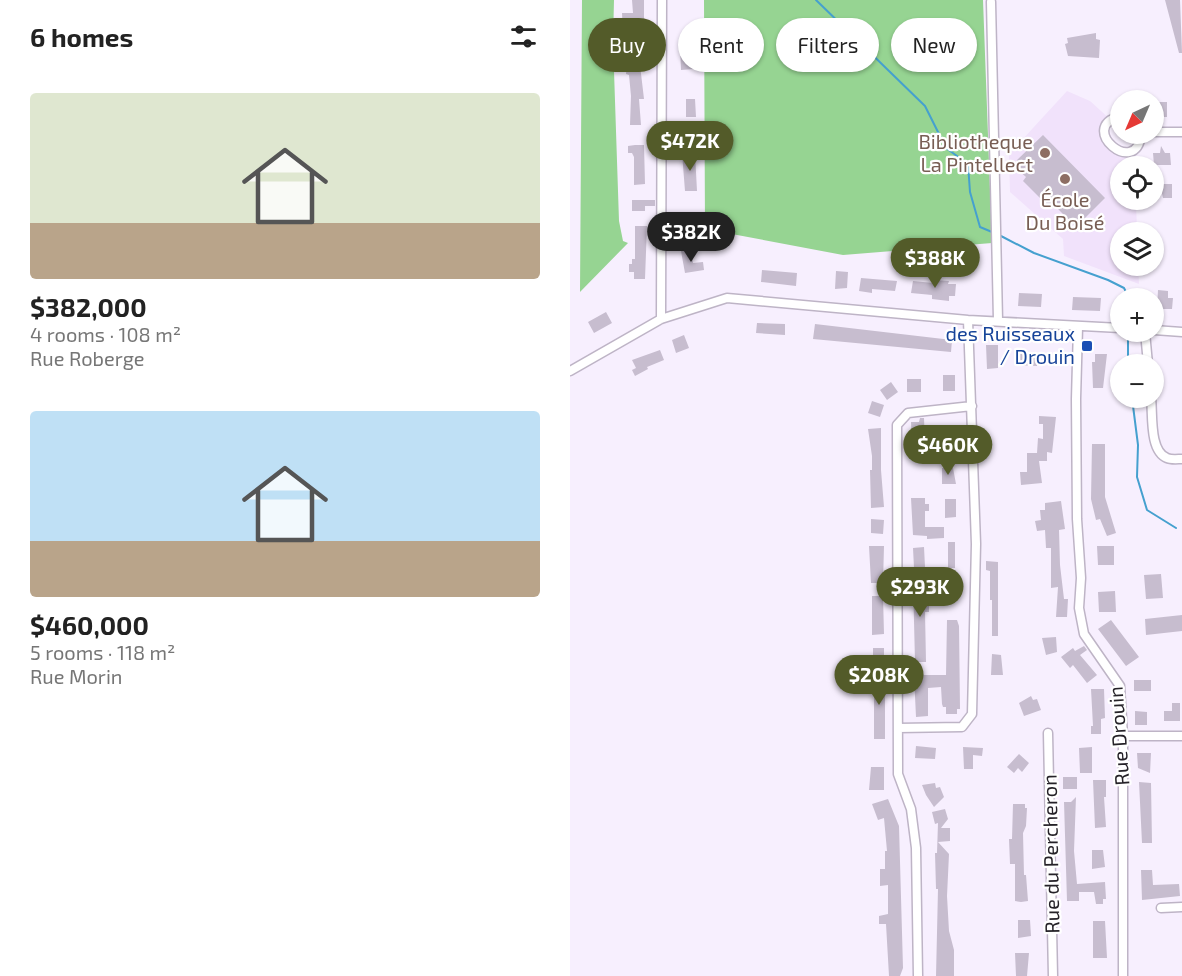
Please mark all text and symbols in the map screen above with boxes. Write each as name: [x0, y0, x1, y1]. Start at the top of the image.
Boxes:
chip: Buy: [588, 18, 666, 72]
chip: Rent: [678, 18, 764, 72]
chip: Filters: [776, 18, 879, 72]
chip: New: [891, 18, 977, 72]
icon: filters: [507, 20, 540, 53]
text: 6 homes: [30, 21, 133, 52]
north arrow: [1110, 90, 1164, 144]
map controls: [1110, 90, 1164, 408]
pin: $472K: [648, 121, 732, 172]
text: $472K: [660, 128, 720, 152]
place label: Bibliotheque La Pintellect: [918, 129, 1033, 176]
icon: home: [231, 132, 339, 240]
marker: Bibliotheque La Pintellect: [1038, 146, 1052, 160]
button: locate: [1110, 156, 1164, 210]
marker: École Du Boisé: [1058, 172, 1072, 186]
place label: École Du Boisé: [1026, 187, 1104, 234]
pin: $382K: [649, 212, 733, 263]
text: $382K: [661, 219, 721, 243]
button: layers: [1110, 222, 1164, 276]
pin: $388K: [893, 238, 977, 289]
text: $388K: [905, 245, 965, 269]
button: +: [1110, 288, 1164, 342]
text: $382,000: [30, 291, 147, 322]
place label: des Ruisseaux / Drouin: [945, 321, 1075, 368]
text: 4 rooms · 108 m²: [30, 322, 181, 346]
marker: des Ruisseaux / Drouin: [1080, 339, 1094, 353]
text: Rue Roberge: [30, 346, 144, 370]
button: −: [1110, 354, 1164, 408]
pin: $460K: [906, 425, 990, 476]
text: $460K: [917, 432, 979, 456]
icon: home: [231, 450, 339, 558]
pin: $293K: [878, 567, 962, 618]
text: $293K: [890, 574, 950, 598]
text: $460,000: [30, 609, 149, 640]
text: 5 rooms · 118 m²: [30, 640, 175, 664]
pin: $208K: [837, 655, 921, 706]
text: $208K: [849, 662, 909, 686]
text: Rue Morin: [30, 664, 122, 688]
street label: Rue Drouin: [1103, 686, 1133, 786]
street label: Rue du Percheron: [1037, 774, 1063, 934]

